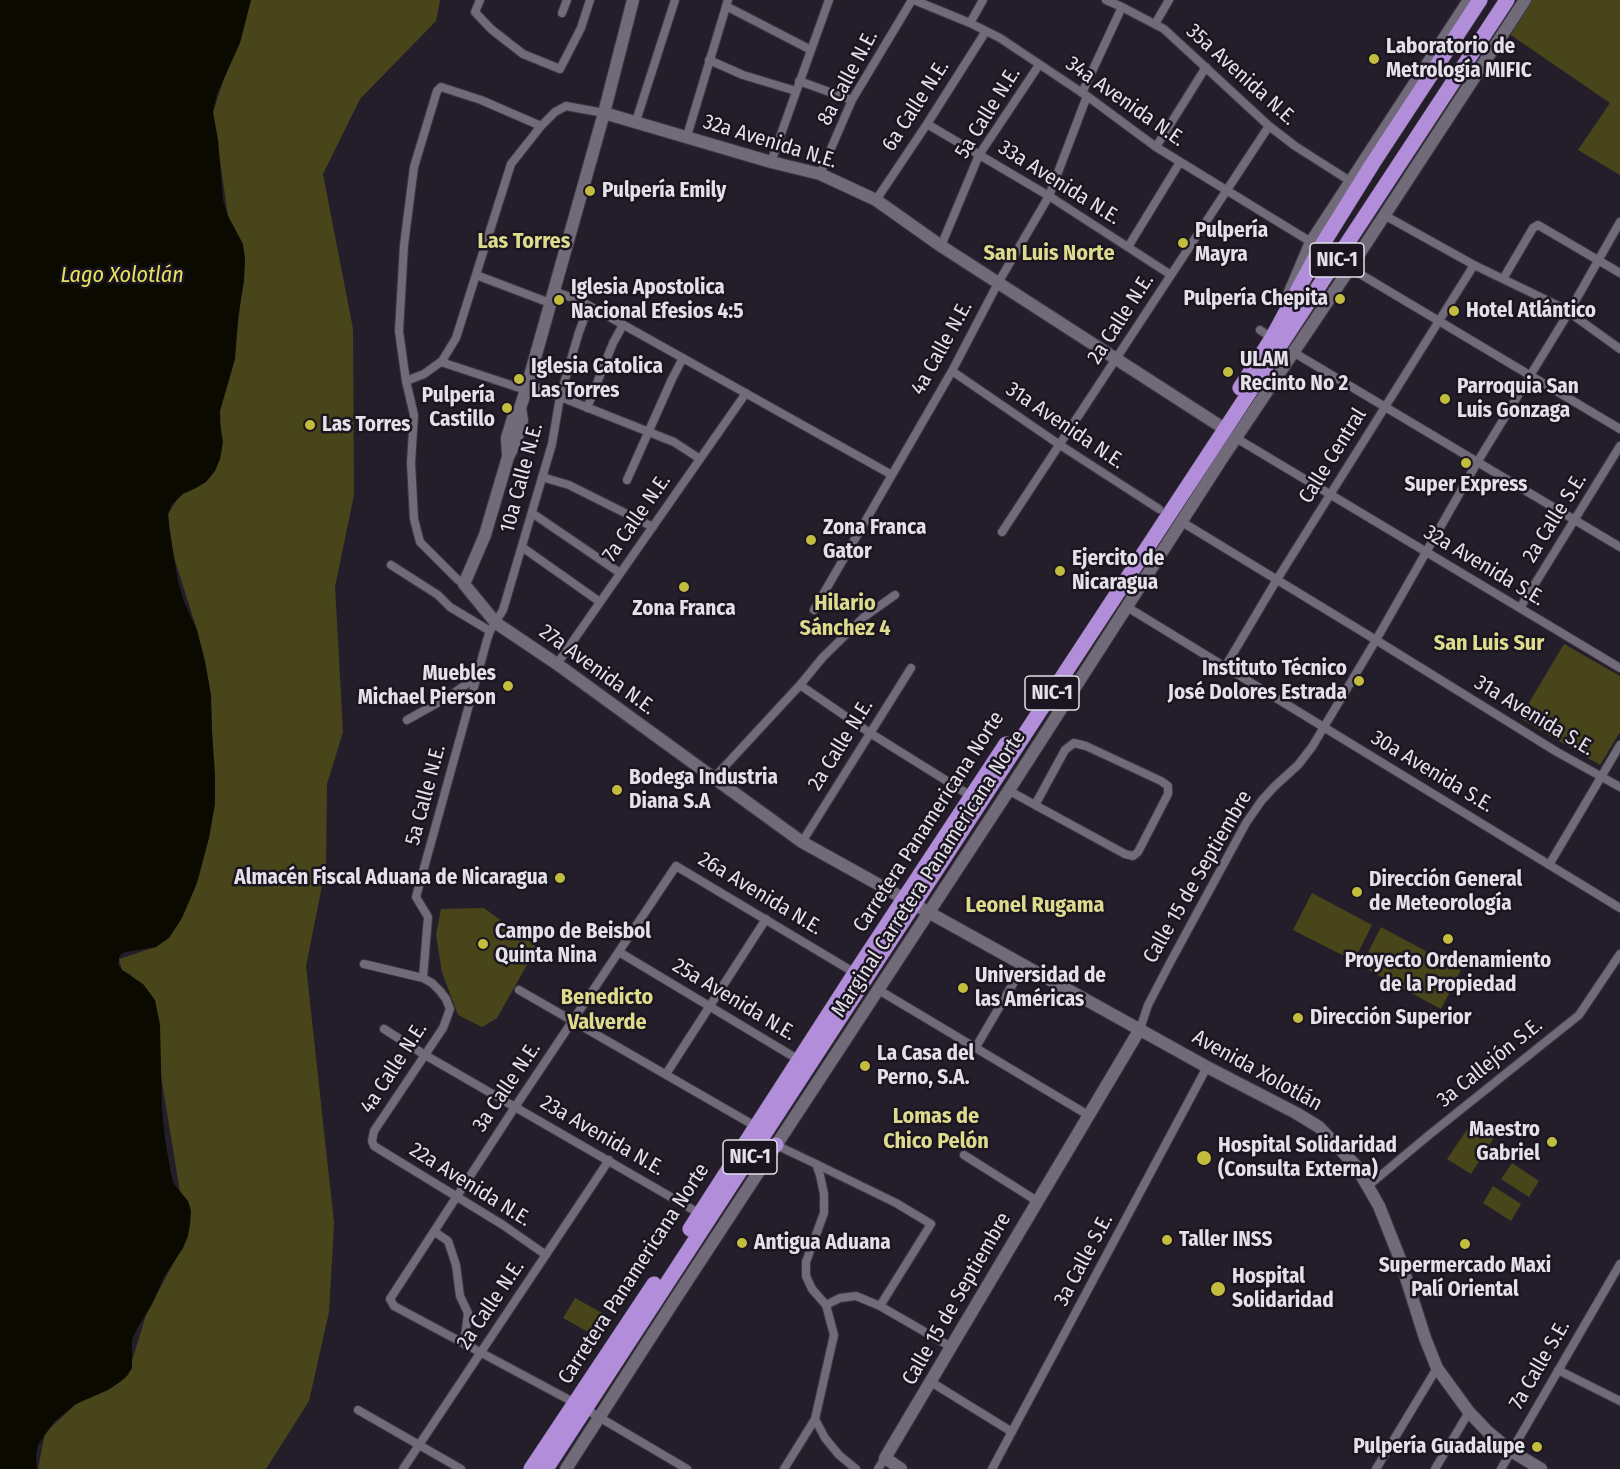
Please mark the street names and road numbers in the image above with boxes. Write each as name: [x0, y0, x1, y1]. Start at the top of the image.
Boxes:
street label: 35a Avenida N.E.: [1181, 19, 1301, 131]
street label: 8a Calle N.E.: [812, 26, 884, 130]
street label: 34a Avenida N.E.: [1061, 52, 1189, 152]
street label: 6a Calle N.E.: [877, 56, 955, 156]
street label: 5a Calle N.E.: [950, 63, 1026, 163]
street label: 32a Avenida N.E.: [700, 110, 840, 174]
street label: 33a Avenida N.E.: [993, 135, 1125, 231]
road number: NIC-1: [1310, 243, 1364, 277]
street label: 2a Calle N.E.: [1082, 269, 1160, 369]
street label: 4a Calle N.E.: [906, 297, 978, 399]
street label: 31a Avenida N.E.: [1001, 377, 1129, 475]
street label: Calle Central: [1294, 404, 1372, 508]
street label: 10a Calle N.E.: [495, 420, 549, 536]
street label: 7a Calle N.E.: [598, 469, 676, 567]
street label: 2a Calle S.E.: [1518, 469, 1592, 567]
street label: 32a Avenida S.E.: [1419, 520, 1549, 612]
street label: 27a Avenida N.E.: [534, 619, 660, 721]
street label: 31a Avenida S.E.: [1470, 670, 1598, 762]
road number: NIC-1: [1025, 676, 1079, 710]
street label: 2a Calle N.E.: [803, 695, 879, 795]
street label: Carretera Panamericana Norte: [848, 707, 1010, 937]
street label: Marginal Carretera Panamericana Norte: [827, 726, 1031, 1022]
street label: 30a Avenida S.E.: [1366, 726, 1498, 818]
street label: 5a Calle N.E.: [400, 742, 452, 848]
street label: Calle 15 de Septiembre: [1138, 786, 1258, 968]
street label: 26a Avenida N.E.: [694, 847, 826, 941]
street label: 25a Avenida N.E.: [668, 953, 800, 1047]
street label: 3a Callejón S.E.: [1432, 1013, 1548, 1113]
street label: 4a Calle N.E.: [355, 1018, 433, 1118]
street label: Avenida Xolotlán: [1188, 1025, 1326, 1117]
street label: 3a Calle N.E.: [468, 1037, 546, 1137]
street label: 23a Avenida N.E.: [536, 1090, 668, 1182]
street label: 22a Avenida N.E.: [405, 1138, 535, 1232]
road number: NIC-1: [723, 1140, 777, 1174]
street label: Carretera Panamericana Norte: [553, 1159, 715, 1389]
street label: Calle 15 de Septiembre: [897, 1208, 1017, 1390]
street label: 3a Calle S.E.: [1049, 1210, 1119, 1310]
street label: 2a Calle N.E.: [452, 1255, 530, 1355]
street label: 7a Calle S.E.: [1504, 1316, 1576, 1414]

